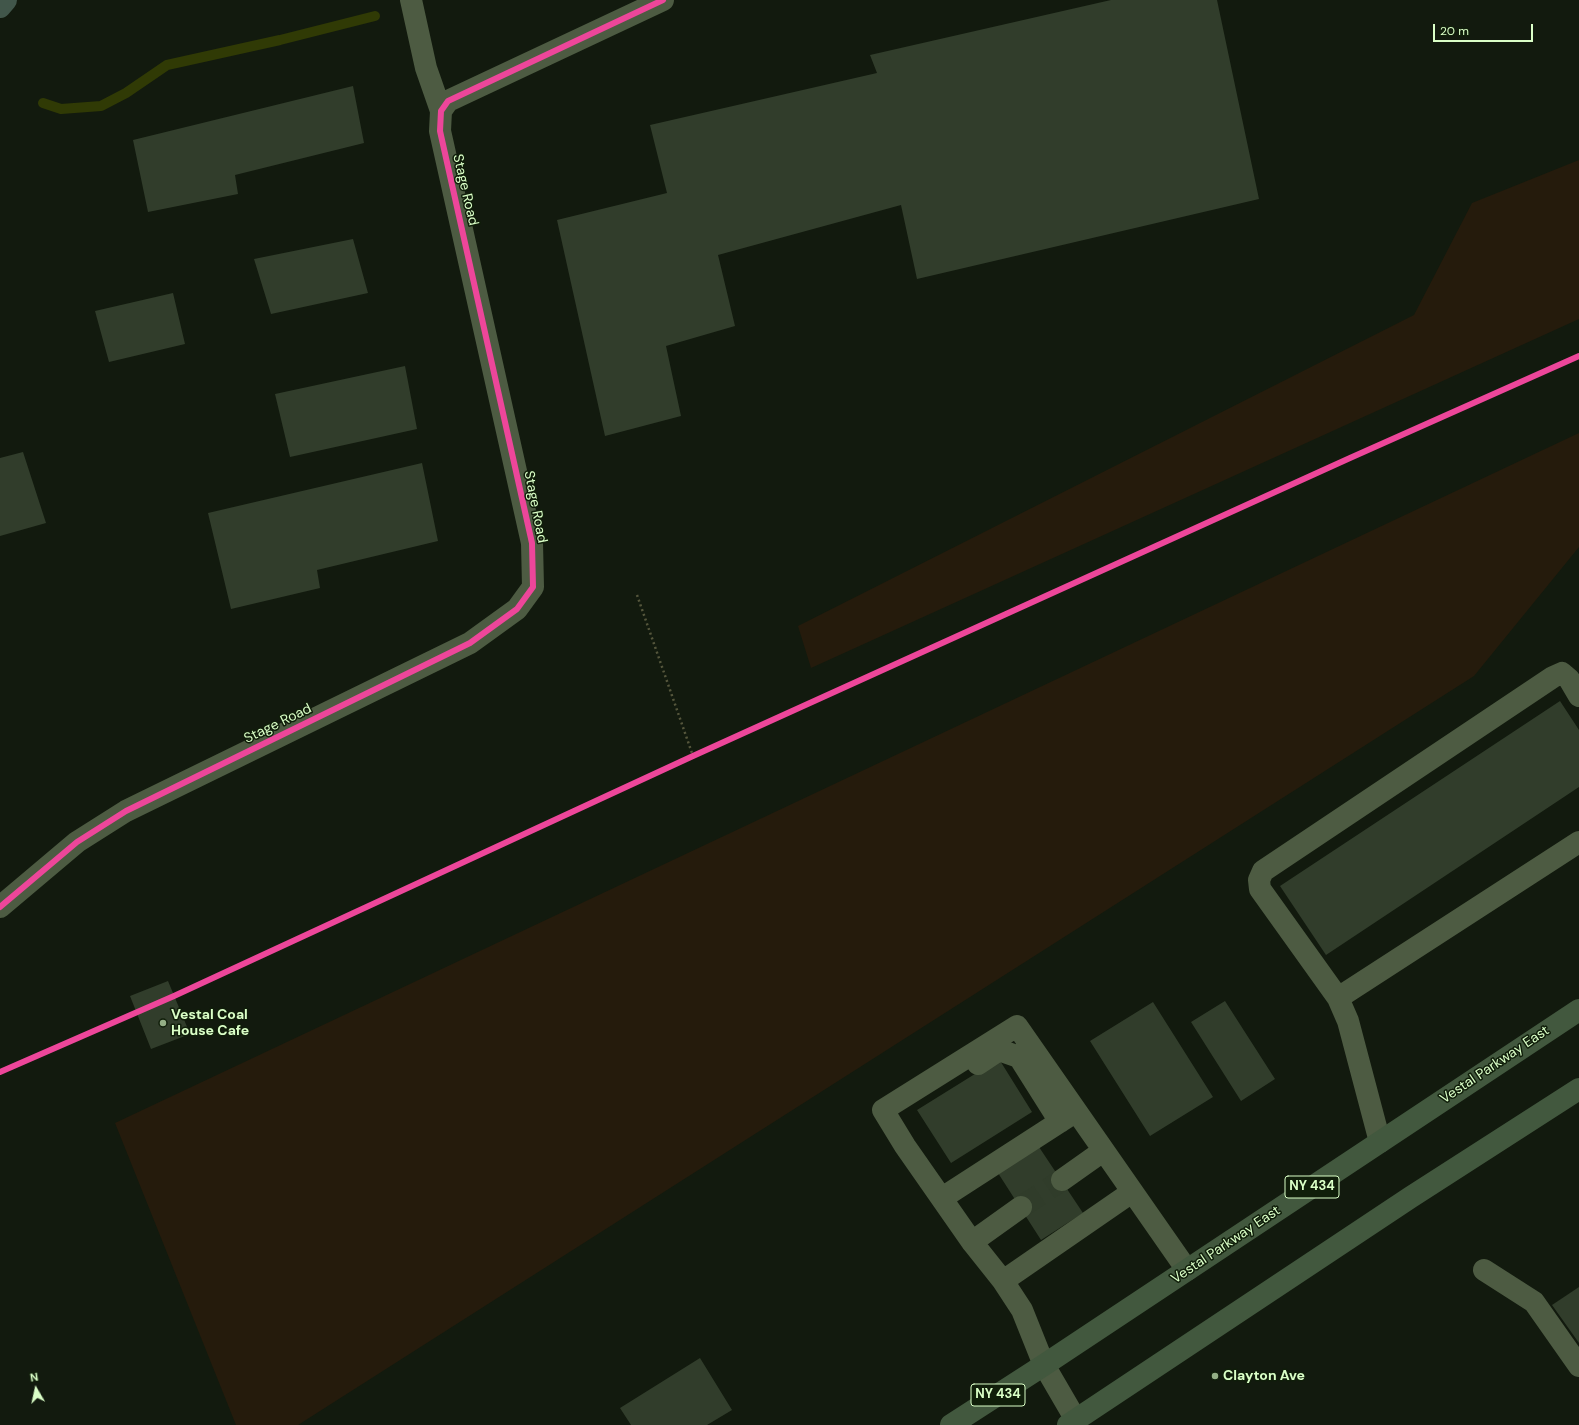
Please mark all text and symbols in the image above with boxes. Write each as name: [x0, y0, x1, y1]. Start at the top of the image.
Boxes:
scale bar: [1435, 16, 1535, 42]
text: 20 m: [1440, 23, 1469, 39]
street label: Stage Road: [449, 153, 481, 227]
street label: Stage Road: [520, 470, 550, 544]
street label: Stage Road: [242, 700, 314, 748]
place label: Vestal Coal House Cafe: [171, 1007, 249, 1040]
marker: Vestal Coal House Cafe: [158, 1018, 168, 1028]
street label: Vestal Parkway East: [1437, 1022, 1553, 1108]
road number: NY 434: [1285, 1176, 1339, 1198]
street label: Vestal Parkway East: [1168, 1202, 1284, 1288]
place label: Clayton Ave: [1223, 1368, 1305, 1384]
north arrow: [16, 1369, 56, 1409]
text: N: [29, 1370, 39, 1385]
marker: Clayton Ave: [1210, 1371, 1220, 1381]
road number: NY 434: [971, 1384, 1025, 1406]

